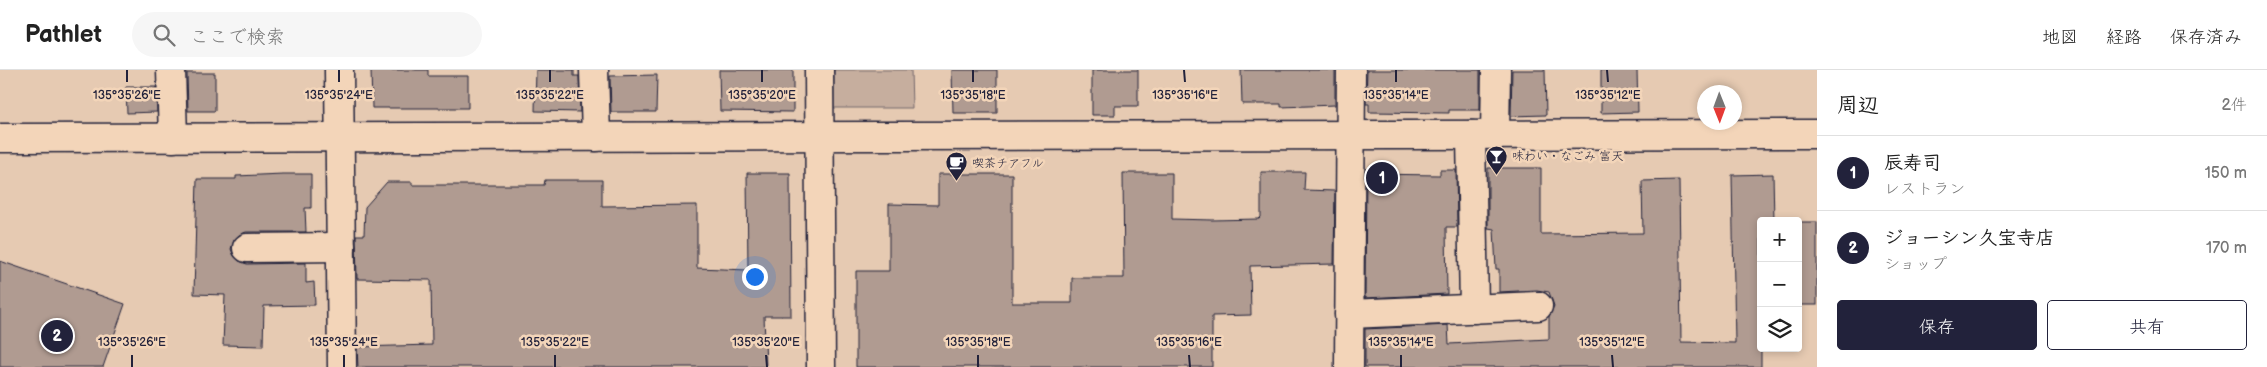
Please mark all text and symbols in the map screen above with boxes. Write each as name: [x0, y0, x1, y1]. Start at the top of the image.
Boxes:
search box: [132, 12, 482, 57]
text: Pathlet: [25, 20, 102, 49]
icon: search: [150, 21, 178, 49]
text: ここで検索: [190, 26, 285, 49]
text: 地図: [2042, 27, 2078, 48]
text: 経路: [2106, 27, 2142, 48]
text: 保存済み: [2170, 27, 2242, 48]
north arrow: [1697, 85, 1742, 130]
text: 135°35'26"E: [93, 88, 161, 103]
text: 135°35'24"E: [305, 88, 373, 103]
text: 135°35'22"E: [516, 88, 584, 103]
text: 135°35'20"E: [728, 88, 796, 103]
text: 135°35'18"E: [940, 88, 1006, 103]
text: 135°35'16"E: [1152, 88, 1218, 103]
text: 135°35'14"E: [1363, 88, 1429, 103]
text: 135°35'12"E: [1575, 88, 1641, 103]
text: 周辺: [1837, 93, 1879, 118]
text: 2件: [2222, 96, 2247, 115]
bar icon: 味わい・なごみ 富天: [1484, 144, 1508, 175]
place label: 味わい・なごみ 富天: [1512, 149, 1623, 164]
cafe icon: 喫茶チアフル: [944, 151, 968, 182]
text: 辰寿司: [1884, 152, 1941, 175]
place label: 喫茶チアフル: [972, 156, 1044, 171]
pin: 1: [1366, 159, 1398, 197]
text: 1: [1850, 164, 1856, 183]
text: 150 m: [2205, 164, 2247, 183]
text: レストラン: [1884, 180, 1965, 199]
map controls: [1757, 217, 1802, 352]
button: +: [1757, 217, 1802, 262]
text: ジョーシン久宝寺店: [1884, 227, 2055, 250]
text: 2: [1848, 239, 1858, 258]
text: 170 m: [2206, 239, 2247, 258]
text: ショップ: [1884, 255, 1947, 274]
button: −: [1757, 262, 1802, 307]
your location: [742, 264, 768, 290]
button: 保存: [1837, 300, 2037, 350]
button: 共有: [2047, 300, 2247, 350]
button: layers: [1757, 307, 1802, 352]
pin: 2: [41, 317, 73, 355]
text: 135°35'26"E: [98, 335, 166, 350]
text: 135°35'24"E: [310, 335, 378, 350]
text: 135°35'22"E: [521, 335, 589, 350]
text: 135°35'20"E: [732, 335, 800, 350]
text: 135°35'18"E: [945, 335, 1011, 350]
text: 135°35'16"E: [1156, 335, 1222, 350]
text: 135°35'14"E: [1368, 335, 1434, 350]
text: 135°35'12"E: [1579, 335, 1645, 350]

